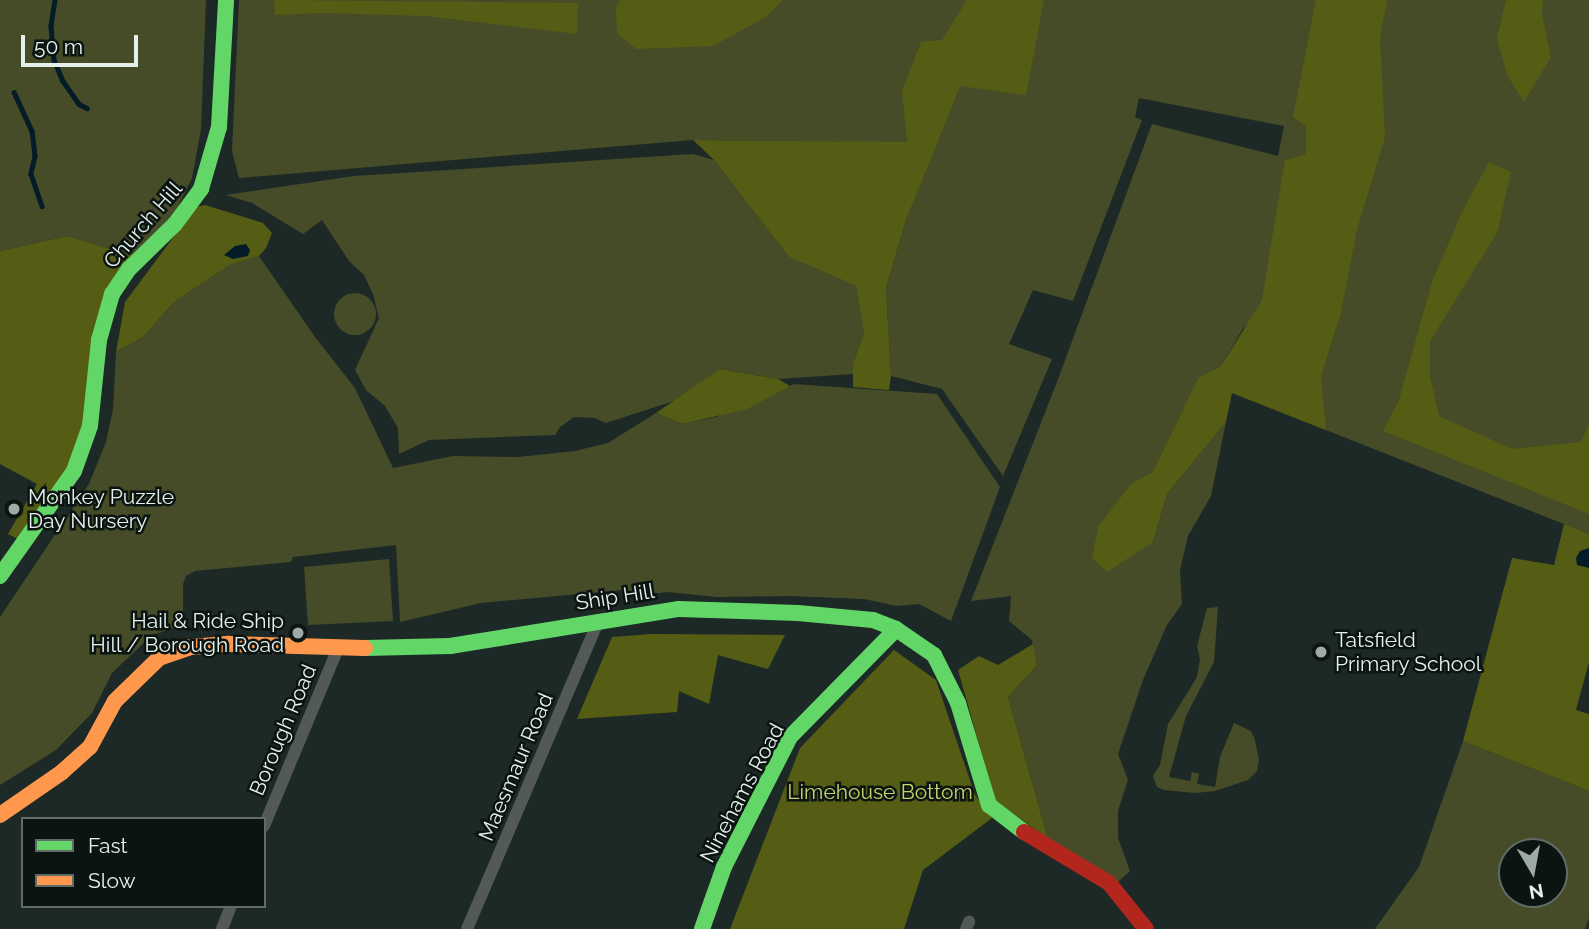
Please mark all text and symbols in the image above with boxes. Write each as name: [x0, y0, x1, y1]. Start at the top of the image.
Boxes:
scale bar: [24, 21, 142, 65]
text: 50 m: [34, 34, 83, 59]
street label: Church Hill: [98, 176, 188, 274]
place label: Monkey Puzzle Day Nursery: [28, 484, 175, 534]
marker: Monkey Puzzle Day Nursery: [6, 501, 22, 517]
street label: Ship Hill: [574, 578, 656, 616]
place label: Hail & Ride Ship Hill / Borough Road: [90, 608, 284, 658]
marker: Hail & Ride Ship Hill / Borough Road: [290, 625, 306, 641]
place label: Tatsfield Primary School: [1335, 627, 1482, 677]
marker: Tatsfield Primary School: [1313, 644, 1329, 660]
street label: Borough Road: [244, 661, 322, 799]
street label: Maesmaur Road: [473, 689, 559, 845]
street label: Ninehams Road: [695, 719, 789, 867]
park label: Limehouse Bottom: [787, 779, 973, 805]
legend: [21, 817, 266, 908]
text: Fast: [88, 833, 128, 858]
north arrow: [1498, 838, 1568, 908]
text: Slow: [88, 868, 136, 893]
text: N: [1527, 880, 1545, 904]

